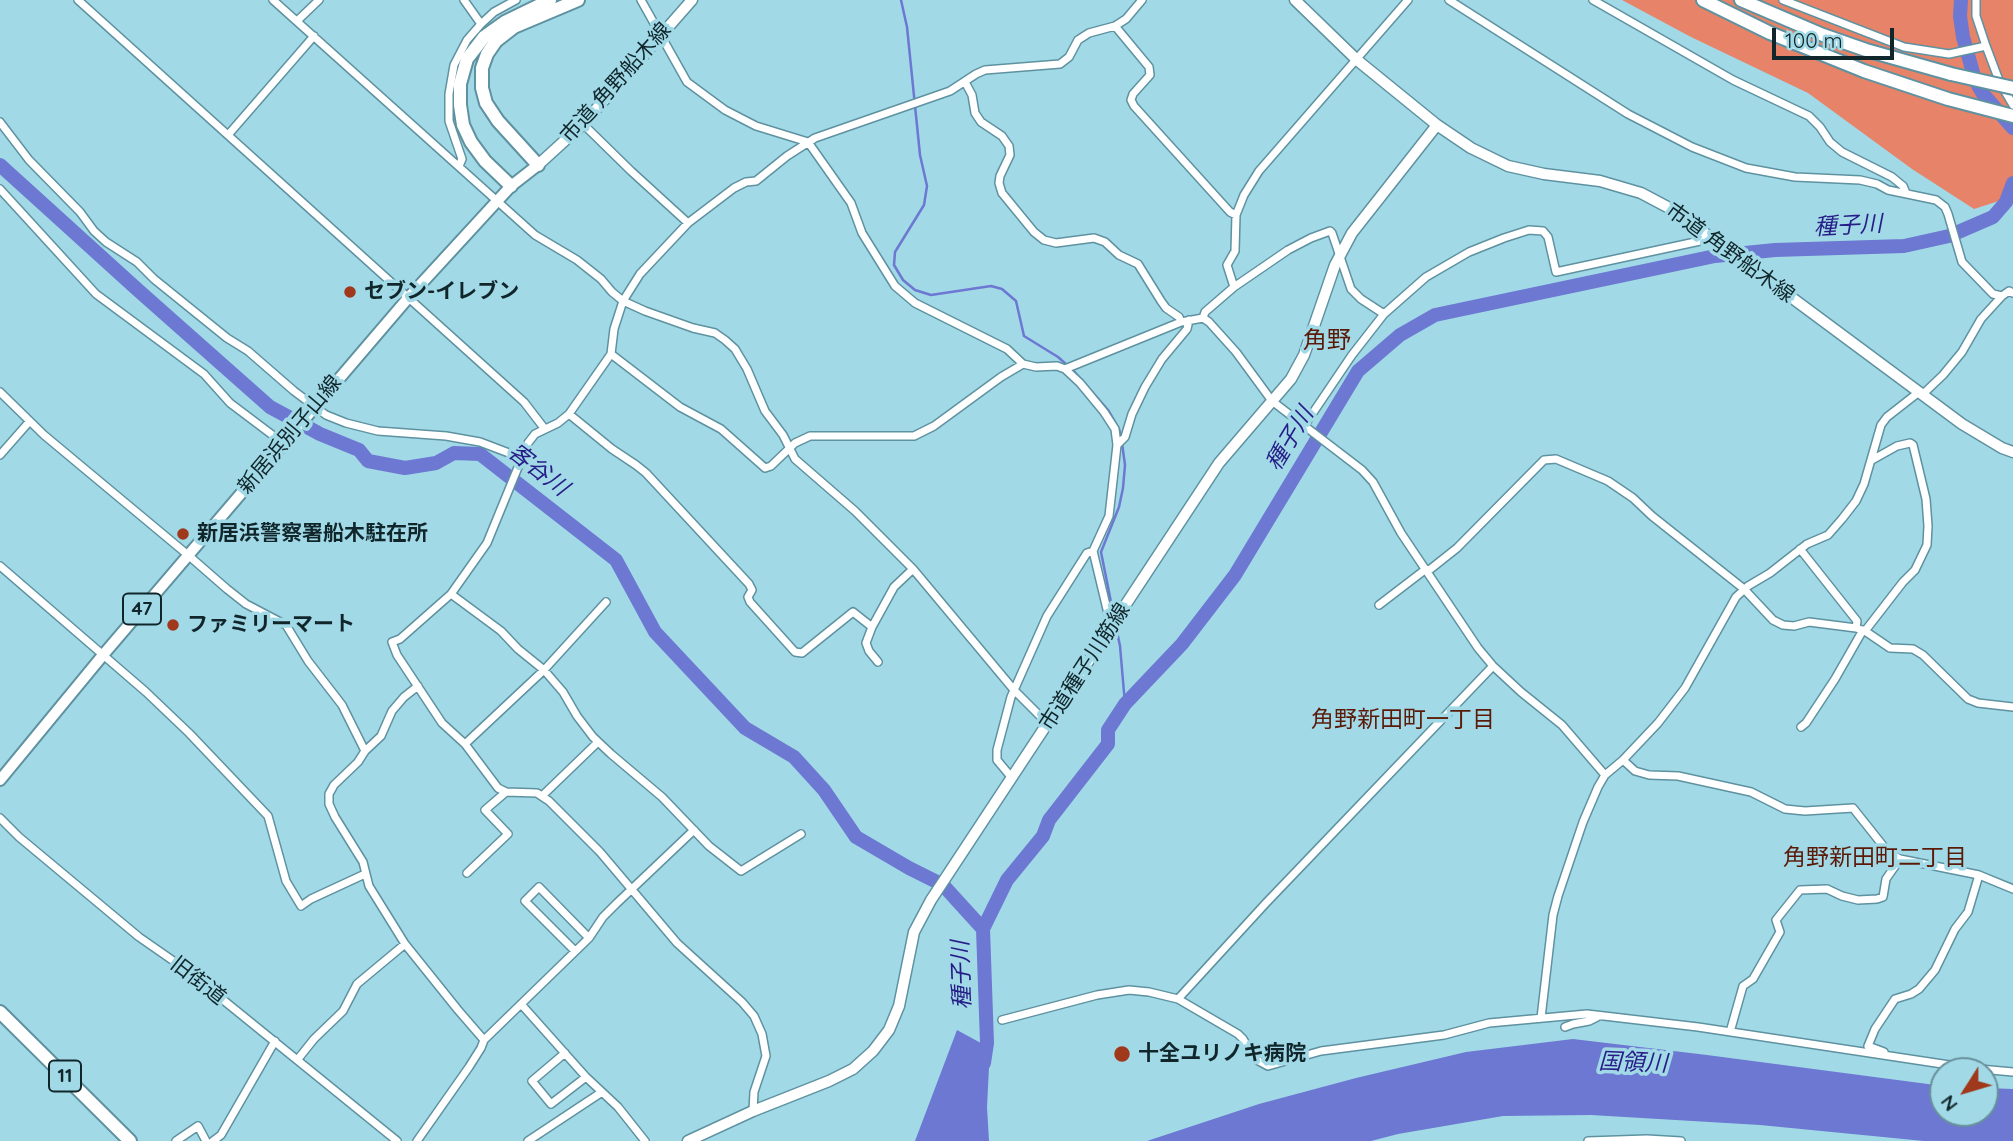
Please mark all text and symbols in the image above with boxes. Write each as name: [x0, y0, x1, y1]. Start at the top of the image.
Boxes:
scale bar: [1775, 14, 1898, 58]
street label: 市道 角野船木線: [556, 18, 676, 148]
text: 100 m: [1785, 27, 1843, 53]
street label: 市道 角野船木線: [1661, 198, 1799, 308]
water label: 種子川: [1813, 210, 1883, 242]
place label: セブン-イレブン: [364, 279, 519, 305]
marker: セブン-イレブン: [342, 284, 358, 300]
district label: 角野: [1303, 327, 1351, 355]
street label: 新居浜別子山線: [233, 371, 347, 499]
water label: 種子川: [1260, 402, 1320, 476]
water label: 客谷川: [502, 438, 574, 502]
place label: 新居浜警察署船木駐在所: [197, 521, 428, 547]
marker: 新居浜警察署船木駐在所: [175, 526, 191, 542]
road number: 47: [123, 594, 161, 624]
street label: 市道種子川筋線: [1034, 598, 1136, 736]
place label: ファミリーマート: [187, 612, 355, 638]
marker: ファミリーマート: [165, 617, 181, 633]
district label: 角野新田町一丁目: [1311, 706, 1495, 734]
district label: 角野新田町二丁目: [1783, 844, 1967, 872]
water label: 種子川: [947, 940, 977, 1010]
street label: 旧街道: [165, 952, 231, 1010]
place label: 十全ユリノキ病院: [1138, 1041, 1306, 1067]
marker: 十全ユリノキ病院: [1112, 1044, 1132, 1064]
water label: 国領川: [1598, 1048, 1668, 1078]
north arrow: [1929, 1057, 1999, 1127]
road number: 11: [49, 1060, 81, 1092]
text: N: [1935, 1091, 1963, 1116]

